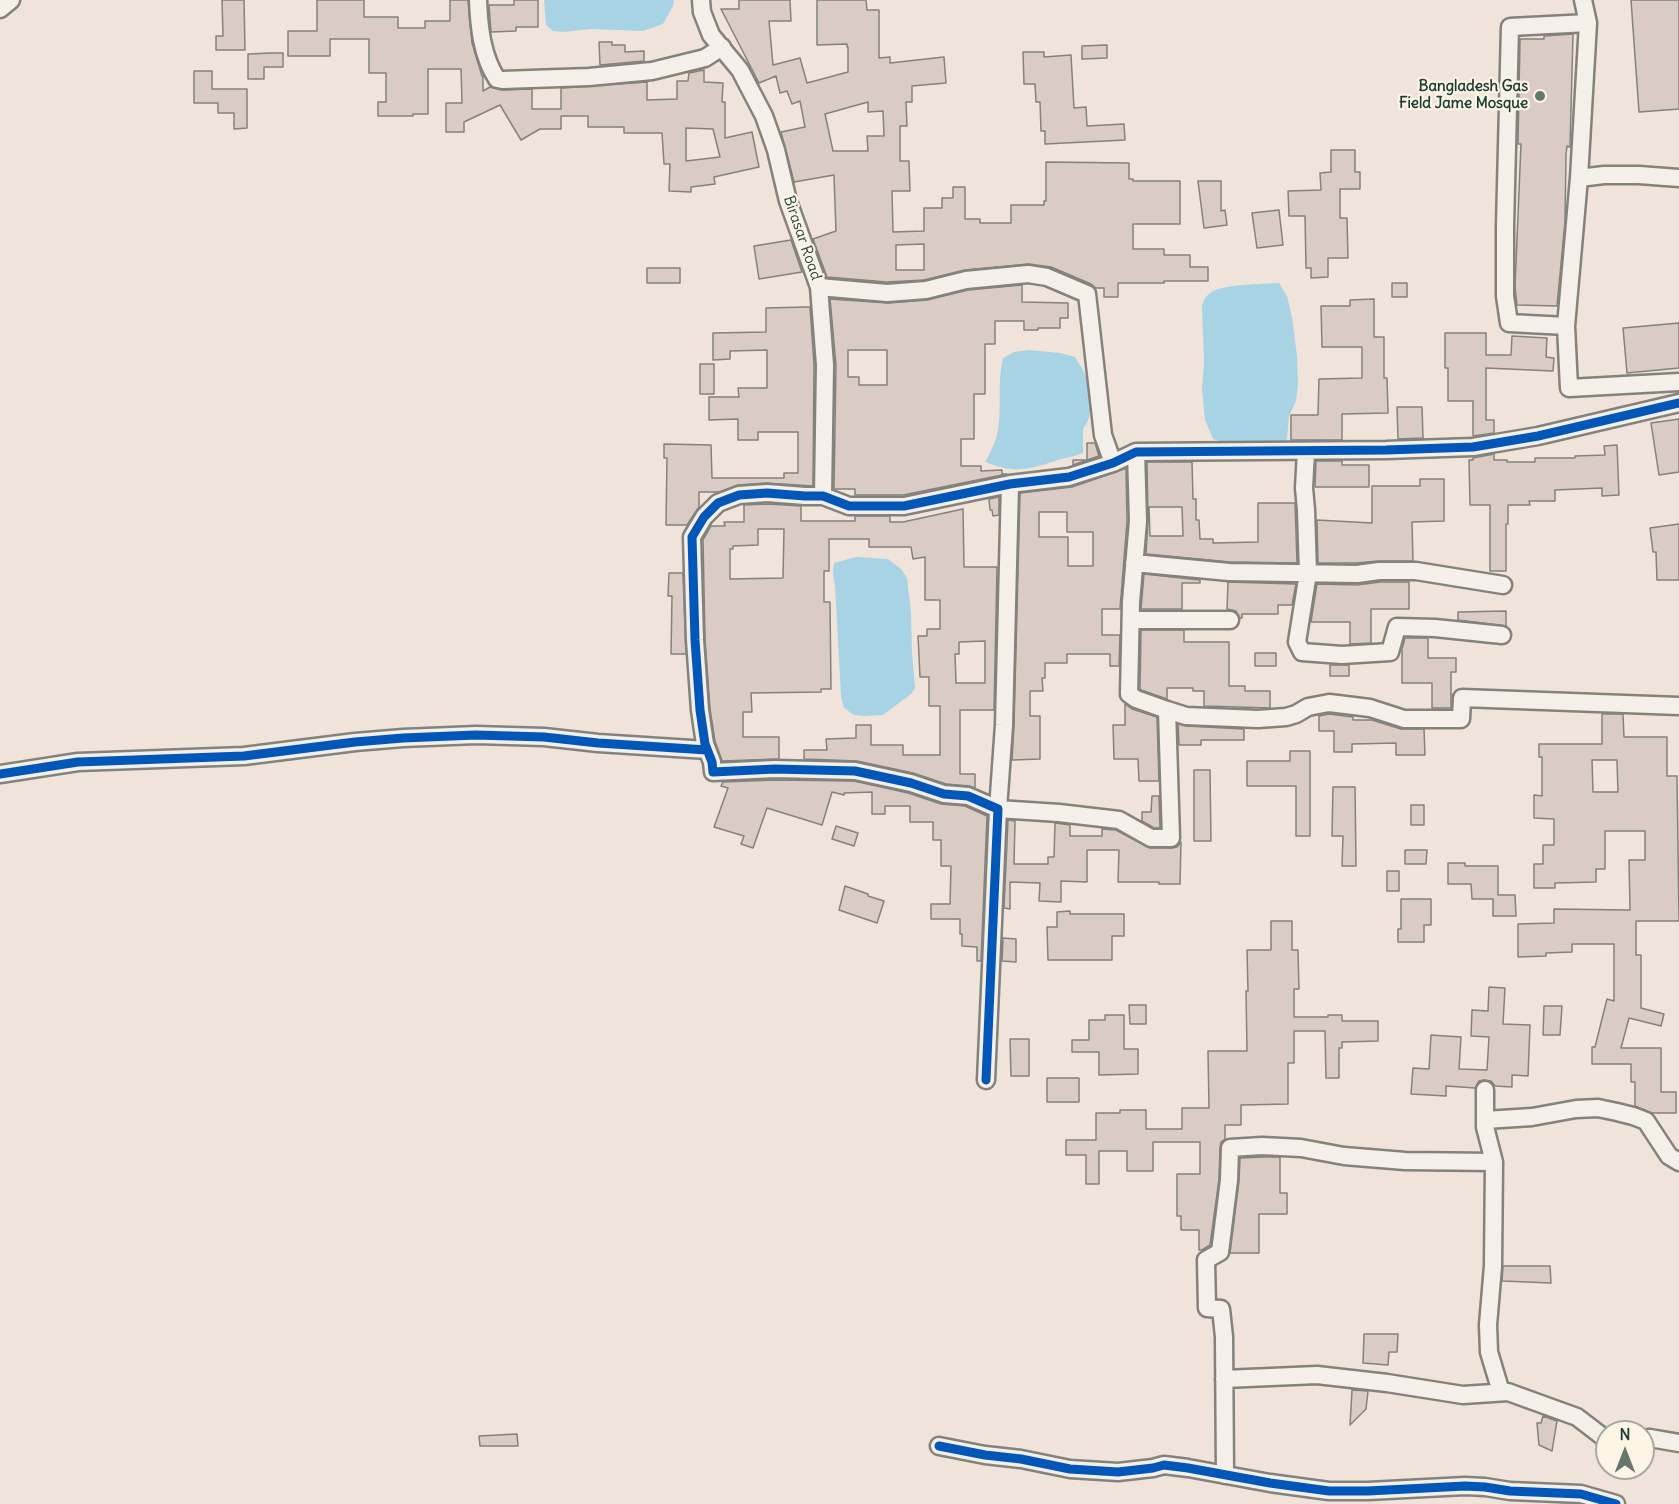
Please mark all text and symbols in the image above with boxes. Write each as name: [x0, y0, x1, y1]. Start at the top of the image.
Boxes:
place label: Bangladesh Gas Field Jame Mosque: [1399, 78, 1528, 113]
marker: Bangladesh Gas Field Jame Mosque: [1533, 89, 1547, 103]
street label: Birasar Road: [779, 193, 825, 283]
north arrow: [1595, 1420, 1655, 1480]
text: N: [1619, 1424, 1631, 1444]

